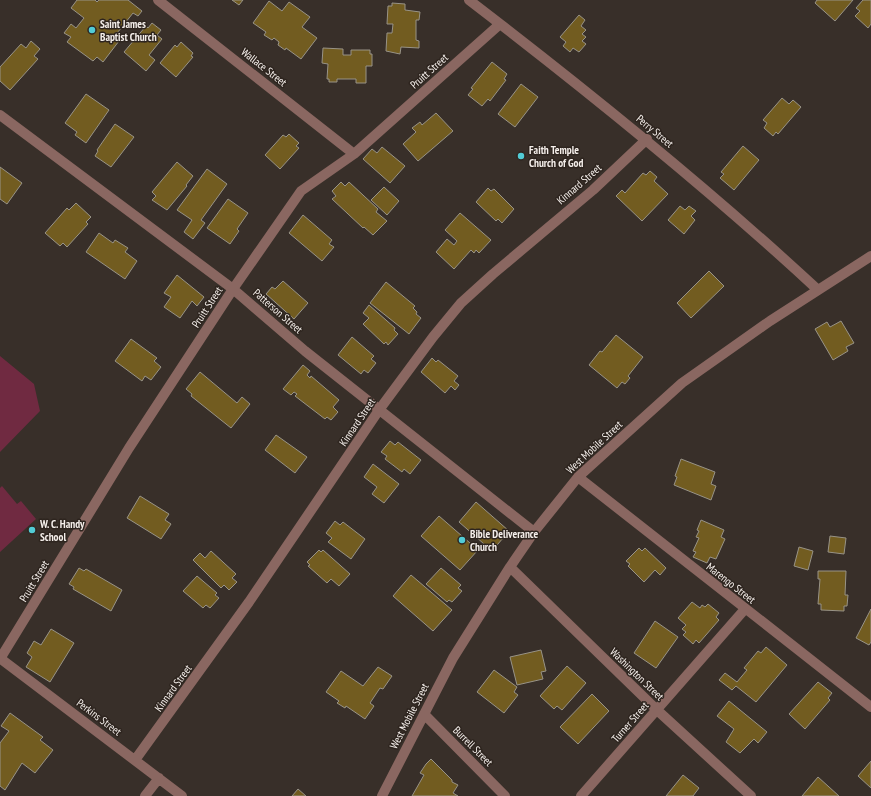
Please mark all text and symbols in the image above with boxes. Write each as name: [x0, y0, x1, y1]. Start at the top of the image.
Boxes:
place label: Saint James Baptist Church: [100, 17, 157, 44]
marker: Saint James Baptist Church: [87, 25, 97, 35]
street label: Wallace Street: [238, 45, 290, 89]
street label: Pruitt Street: [407, 50, 451, 92]
street label: Perry Street: [634, 111, 676, 151]
place label: Faith Temple Church of God: [529, 143, 583, 170]
marker: Faith Temple Church of God: [516, 151, 526, 161]
street label: Kinnard Street: [554, 161, 604, 207]
street label: Pruitt Street: [189, 284, 225, 330]
street label: Patterson Street: [250, 286, 306, 336]
street label: Kinnard Street: [336, 395, 378, 449]
street label: West Mobile Street: [563, 417, 625, 477]
place label: W. C. Handy School: [39, 517, 85, 544]
marker: W. C. Handy School: [27, 525, 37, 535]
place label: Bible Deliverance Church: [470, 527, 539, 554]
marker: Bible Deliverance Church: [457, 535, 467, 545]
street label: Pruitt Street: [16, 558, 52, 604]
street label: Marengo Street: [704, 560, 758, 606]
street label: Washington Street: [607, 645, 667, 703]
street label: Kinnard Street: [151, 662, 195, 714]
street label: West Mobile Street: [386, 681, 432, 751]
street label: Perkins Street: [74, 696, 124, 738]
street label: Turner Street: [609, 699, 651, 745]
street label: Burrell Street: [450, 723, 496, 769]

